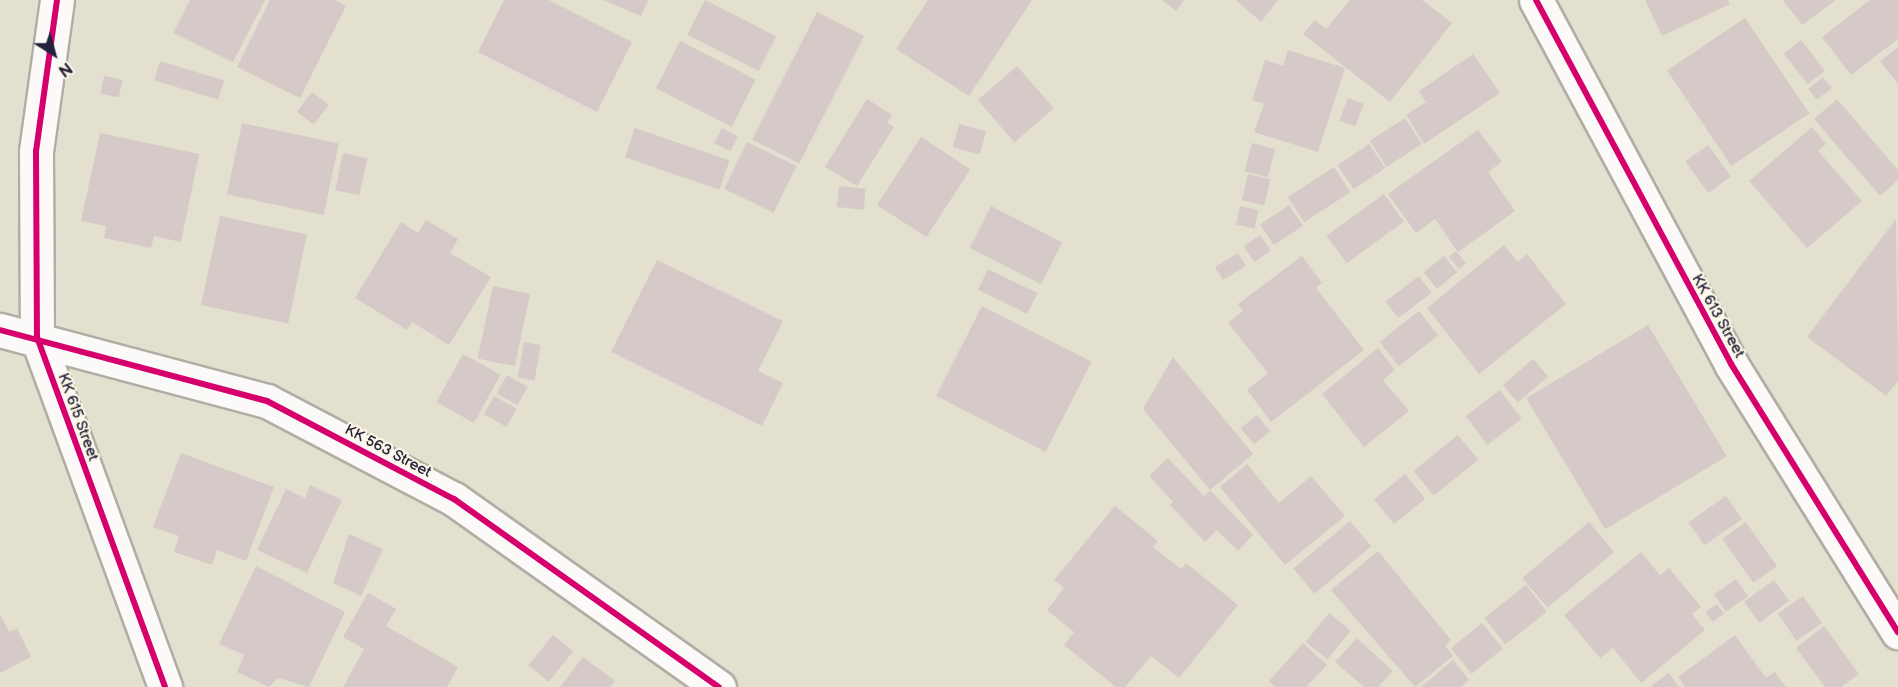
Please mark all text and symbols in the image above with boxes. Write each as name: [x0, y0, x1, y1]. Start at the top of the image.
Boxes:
north arrow: [24, 24, 84, 84]
text: N: [54, 58, 75, 80]
street label: KK 613 Street: [1688, 271, 1748, 361]
street label: KK 615 Street: [54, 371, 102, 463]
street label: KK 563 Street: [342, 421, 434, 481]

